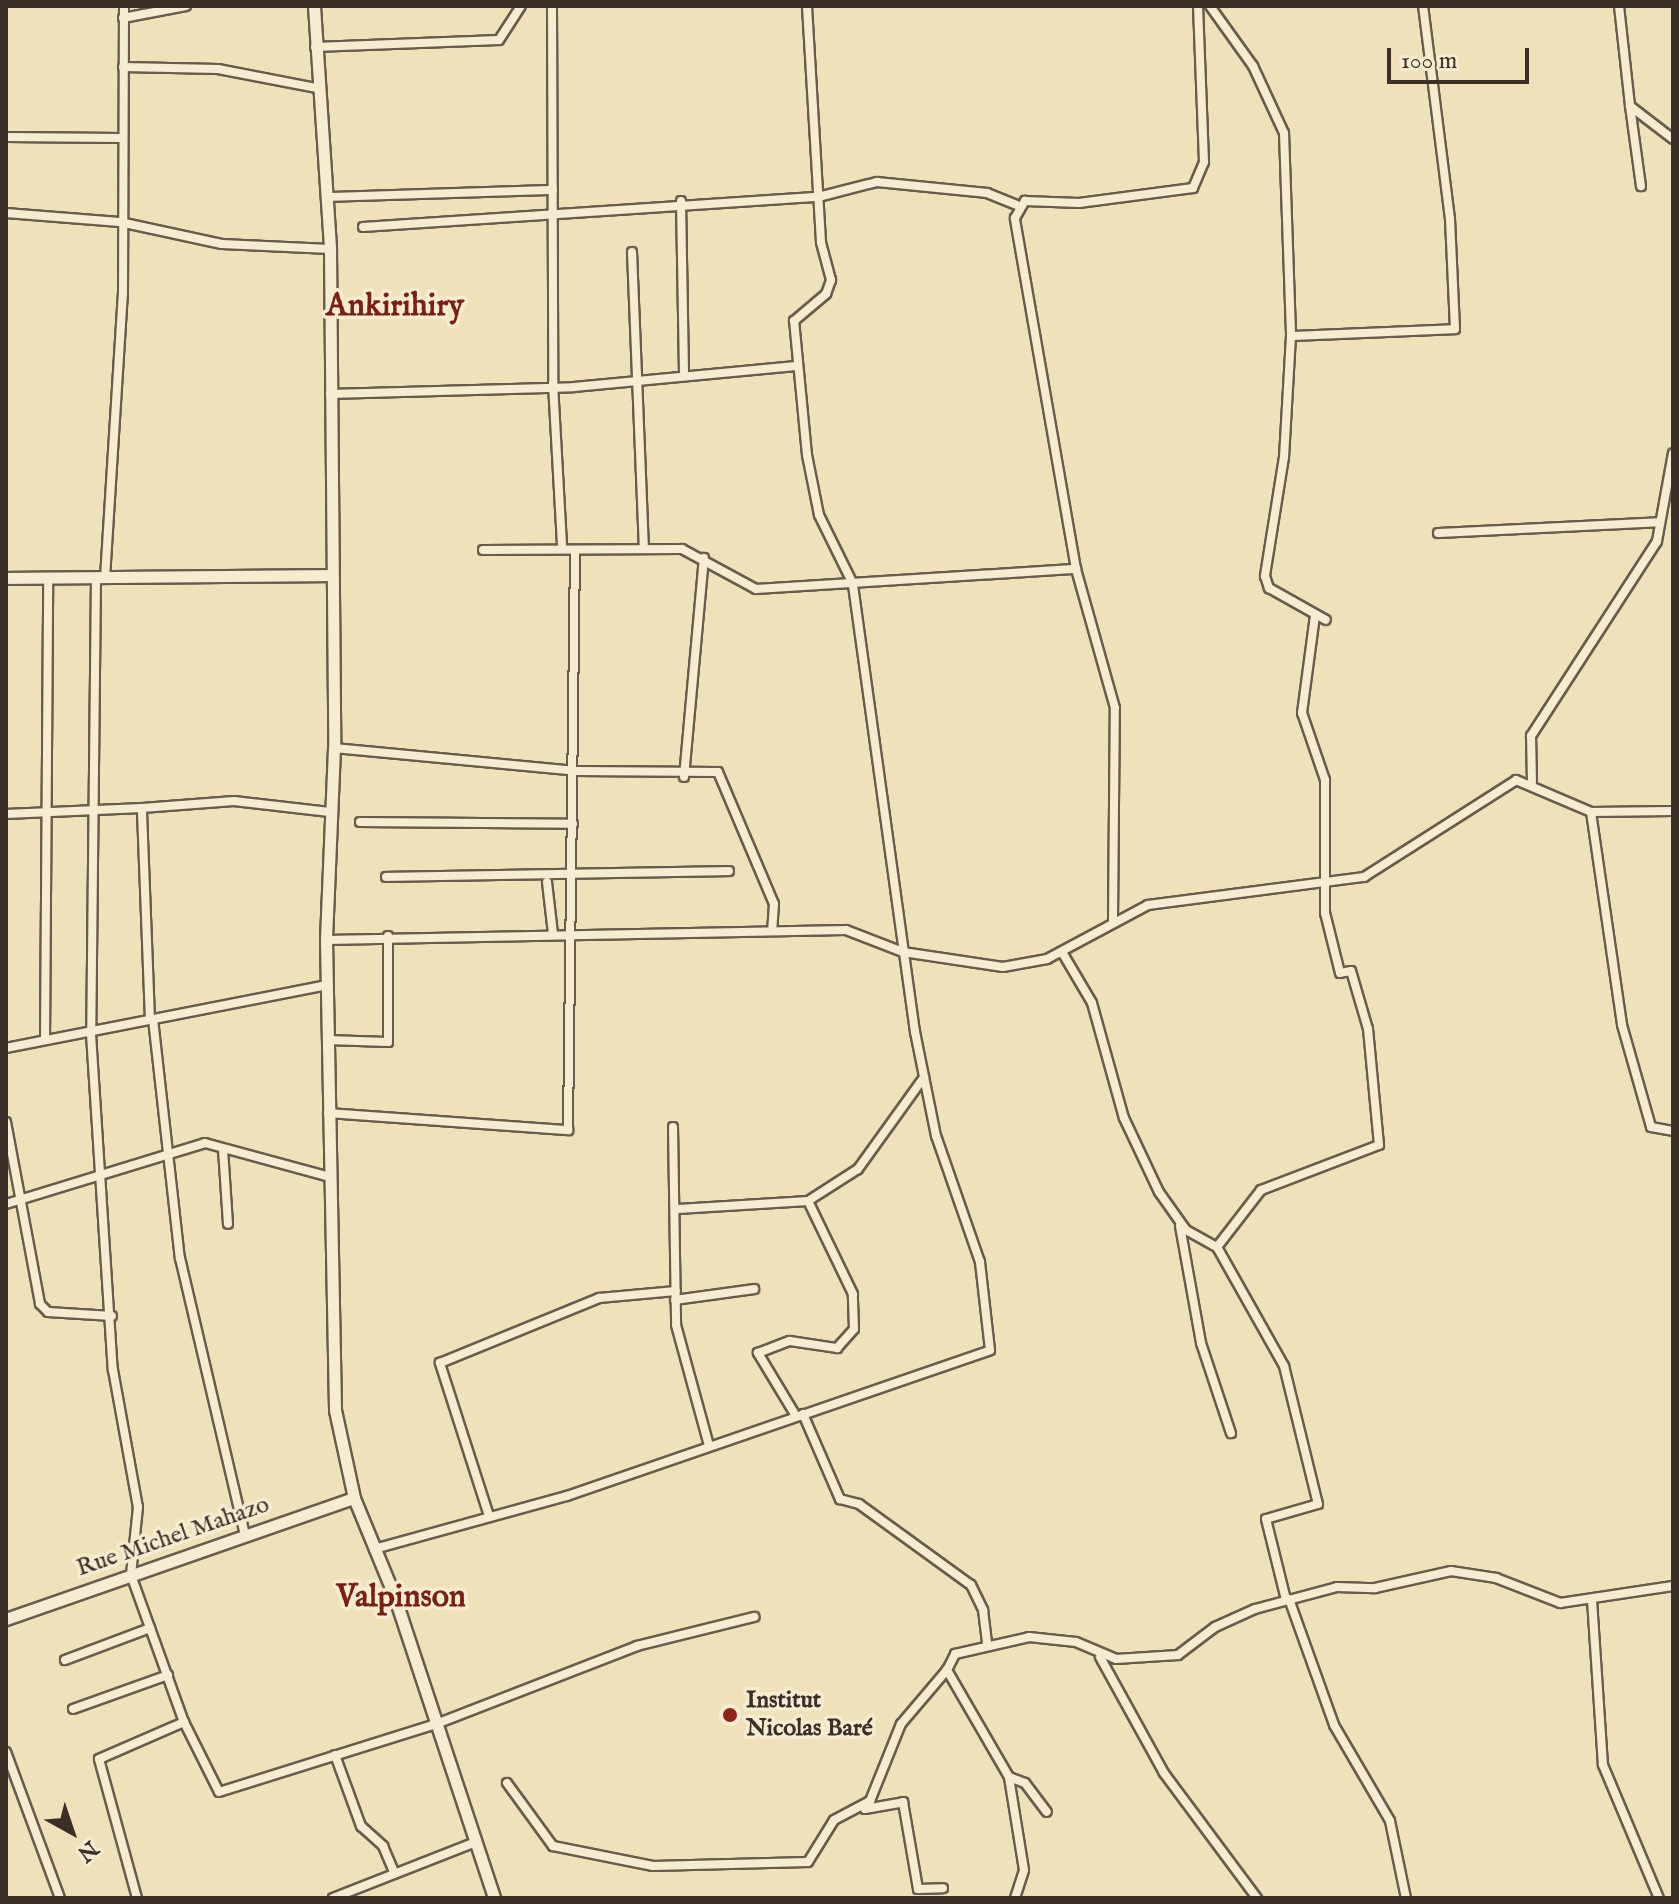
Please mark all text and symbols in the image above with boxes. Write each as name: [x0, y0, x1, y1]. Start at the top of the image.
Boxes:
scale bar: [1391, 32, 1533, 82]
text: 100 m: [1401, 46, 1457, 77]
district label: Ankirihiry: [326, 288, 464, 326]
street label: Rue Michel Mahazo: [73, 1491, 273, 1583]
district label: Valpinson: [336, 1579, 466, 1617]
place label: Institut Nicolas Baré: [746, 1687, 873, 1743]
marker: Institut Nicolas Baré: [721, 1706, 739, 1724]
north arrow: [32, 1792, 112, 1872]
text: N: [71, 1834, 104, 1867]

